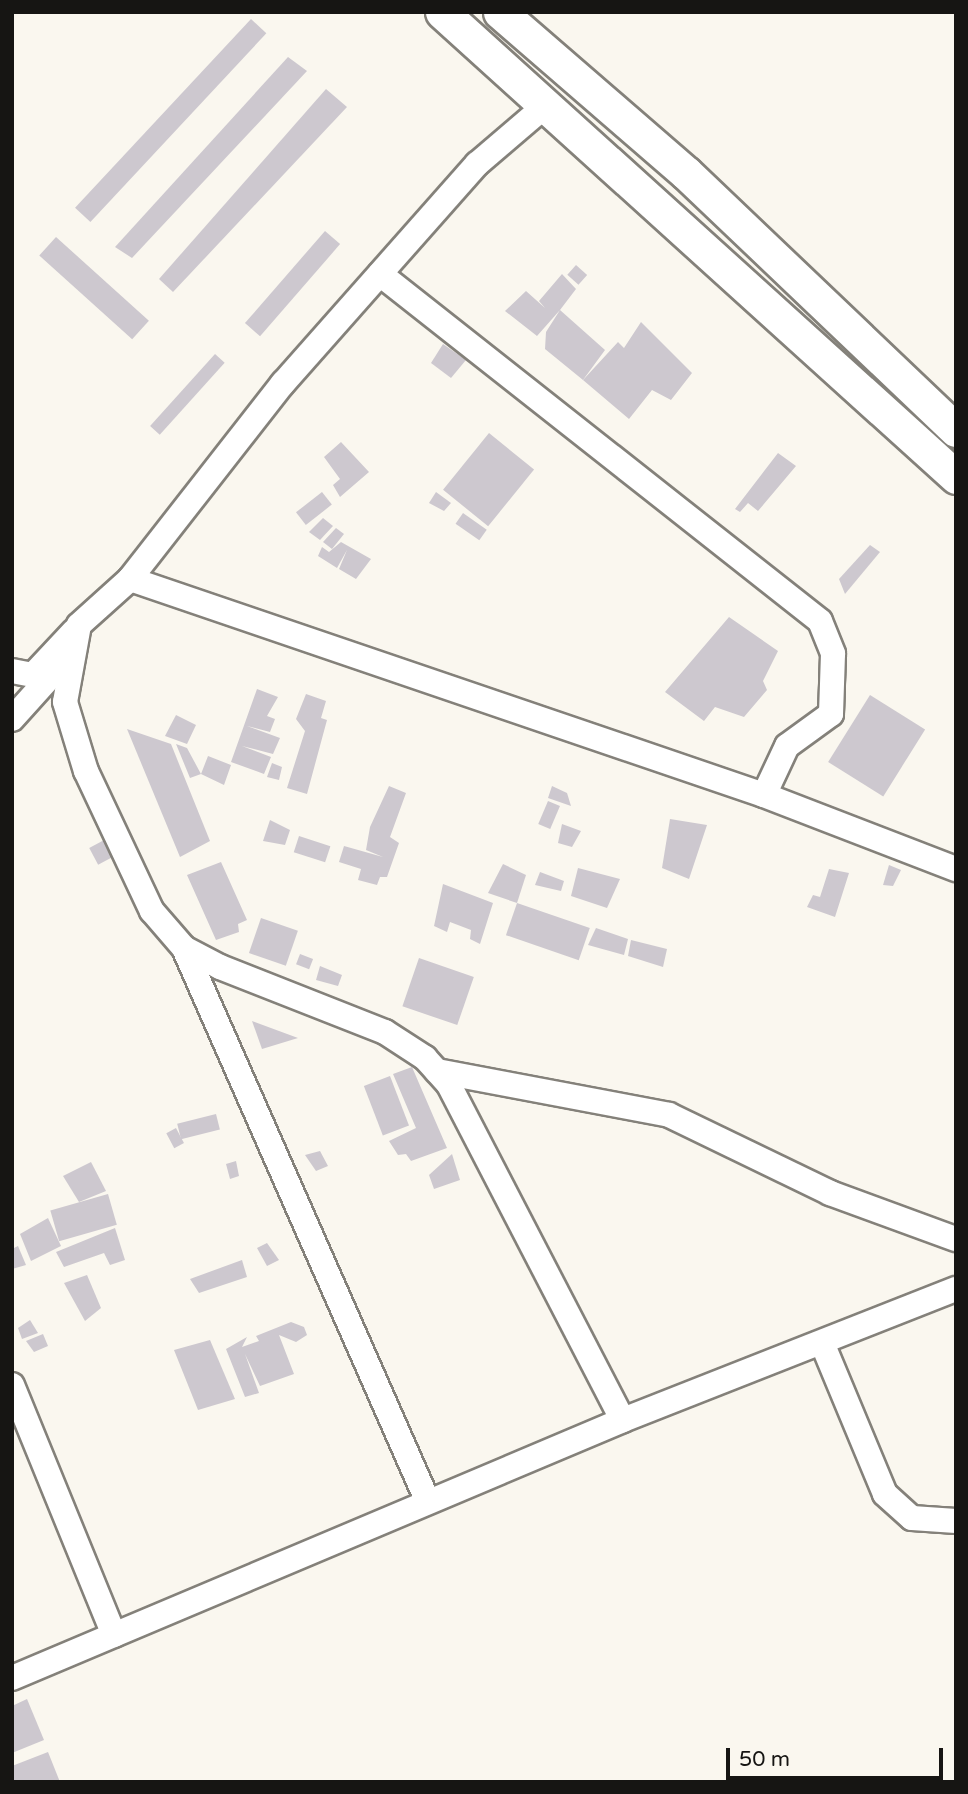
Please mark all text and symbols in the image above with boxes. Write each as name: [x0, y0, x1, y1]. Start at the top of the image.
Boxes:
scale bar: [730, 1734, 947, 1778]
text: 50 m: [739, 1747, 790, 1772]

